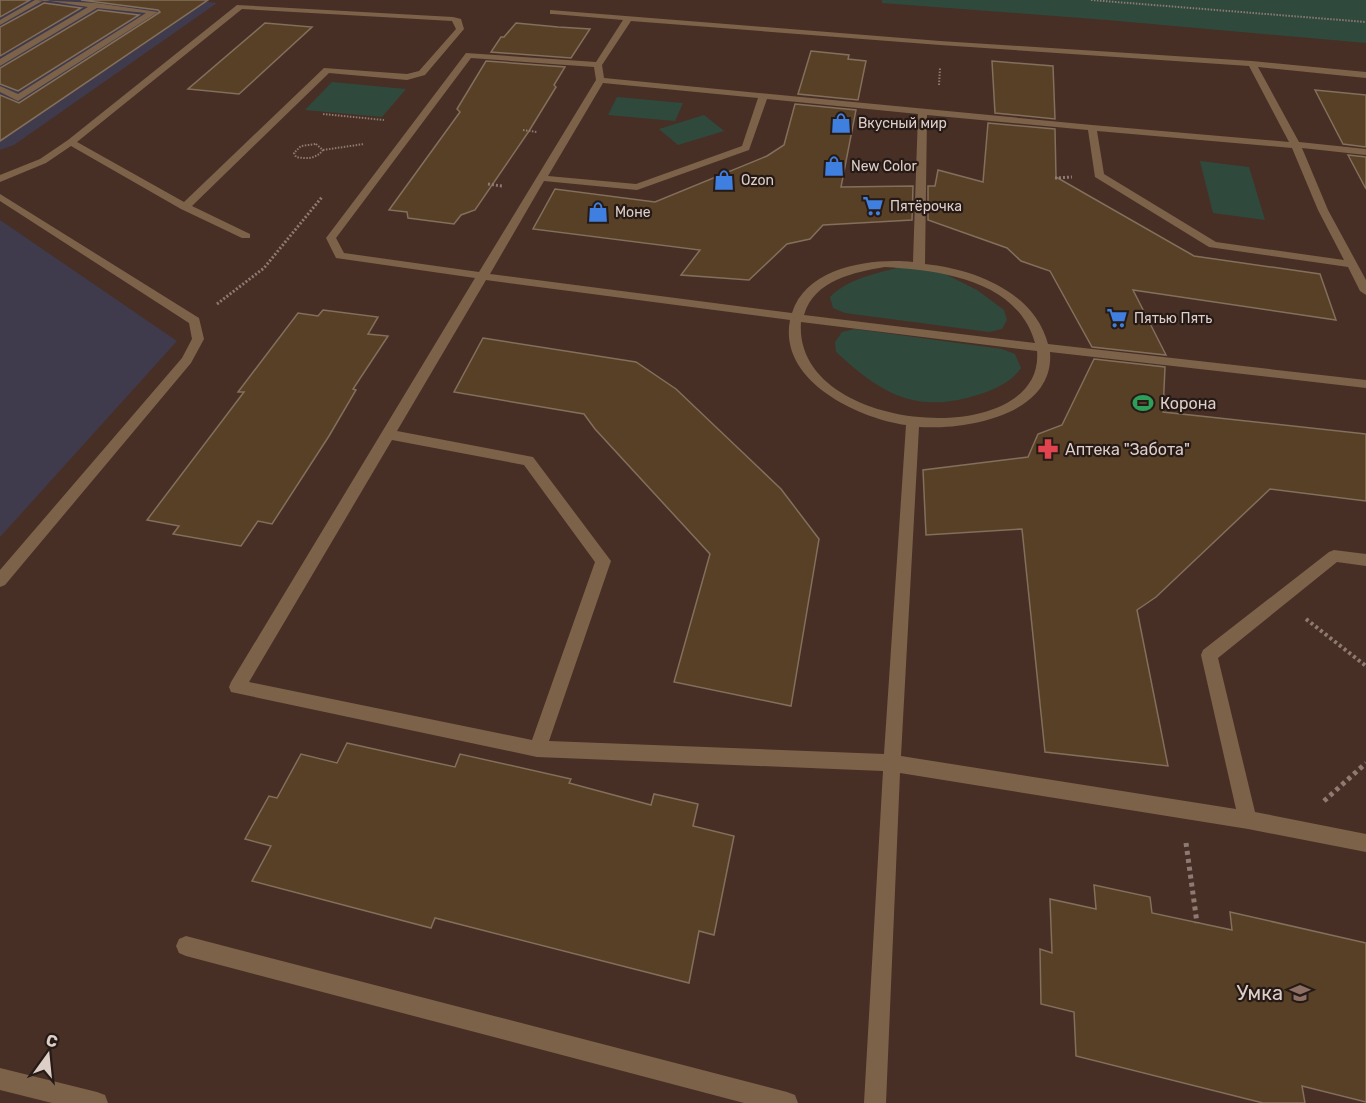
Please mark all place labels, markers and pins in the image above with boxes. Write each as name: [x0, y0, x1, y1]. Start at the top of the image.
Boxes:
shop icon: Вкусный мир: [829, 111, 853, 135]
place label: Вкусный мир: [858, 115, 947, 132]
shop icon: New Color: [822, 154, 846, 178]
place label: New Color: [851, 158, 918, 175]
shop icon: Ozon: [712, 168, 736, 192]
place label: Ozon: [741, 172, 774, 189]
supermarket icon: Пятёрочка: [861, 194, 885, 218]
place label: Пятёрочка: [890, 198, 962, 215]
shop icon: Моне: [586, 200, 610, 224]
place label: Моне: [615, 204, 651, 221]
supermarket icon: Пятью Пять: [1105, 306, 1129, 330]
place label: Пятью Пять: [1134, 310, 1212, 327]
sports icon: Корона: [1131, 391, 1155, 415]
place label: Корона: [1160, 394, 1216, 413]
pharmacy icon: Аптека "Забота": [1036, 437, 1060, 461]
place label: Аптека "Забота": [1065, 440, 1190, 459]
place label: Умка: [1237, 981, 1283, 1005]
school or university icon: Умка: [1288, 981, 1312, 1005]

